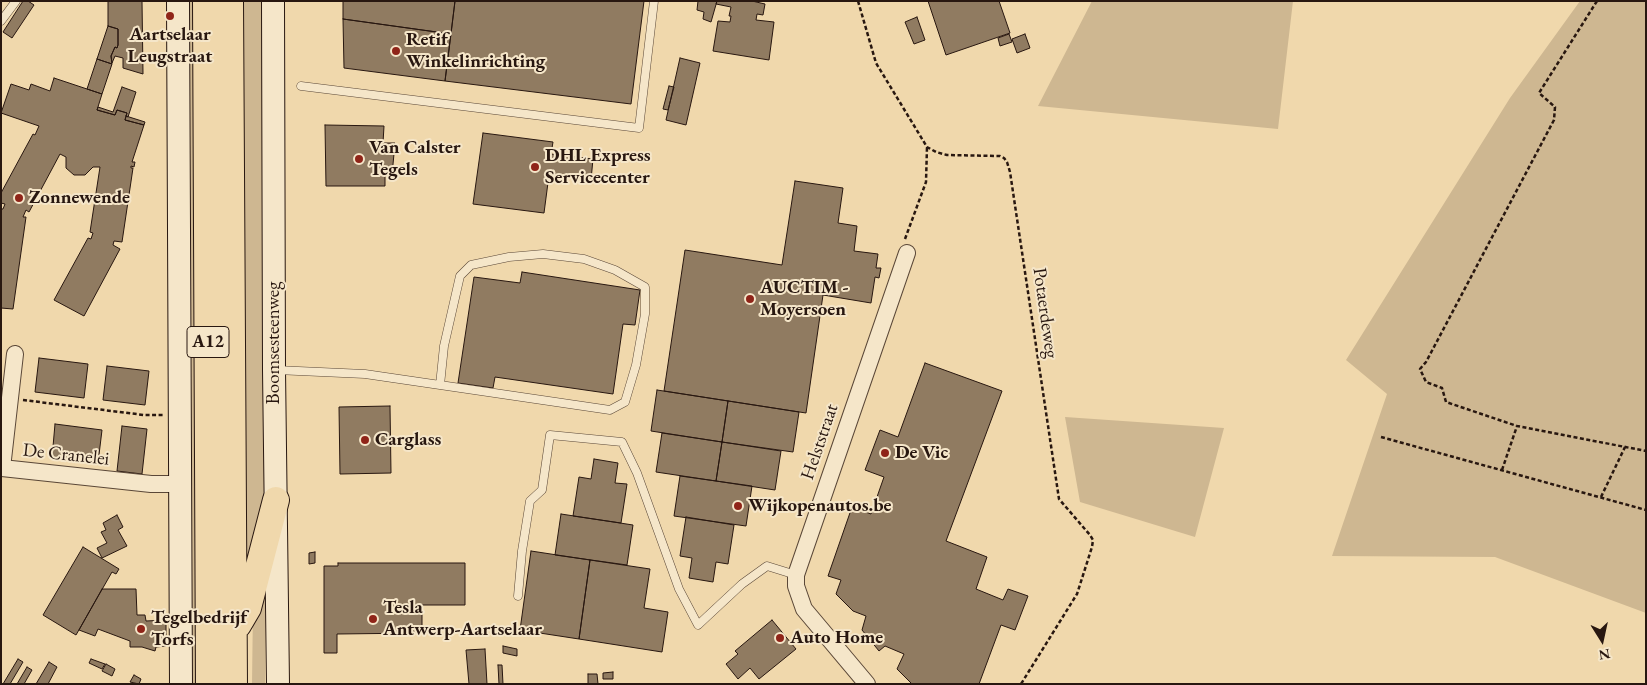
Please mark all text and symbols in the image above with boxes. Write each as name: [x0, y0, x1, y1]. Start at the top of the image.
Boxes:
marker: Aartselaar Leugstraat: [164, 10, 176, 22]
place label: Aartselaar Leugstraat: [128, 24, 212, 68]
place label: Retif Winkelinrichting: [406, 29, 545, 73]
marker: Retif Winkelinrichting: [390, 45, 402, 57]
place label: Van Calster Tegels: [369, 137, 461, 181]
place label: DHL Express Servicecenter: [545, 145, 651, 189]
marker: Van Calster Tegels: [353, 153, 365, 165]
marker: DHL Express Servicecenter: [529, 161, 541, 173]
place label: Zonnewende: [29, 187, 130, 209]
marker: Zonnewende: [13, 192, 25, 204]
street label: Potaerdeweg: [1027, 266, 1063, 360]
place label: AUCTIM - Moyersoen: [760, 277, 849, 321]
street label: Boomsesteenweg: [263, 282, 285, 404]
marker: AUCTIM - Moyersoen: [744, 293, 756, 305]
road number: A12: [187, 327, 229, 358]
street label: Helststraat: [796, 401, 844, 483]
place label: Carglass: [375, 429, 441, 451]
marker: Carglass: [359, 434, 371, 446]
street label: De Cranelei: [22, 439, 110, 471]
place label: De Vic: [895, 442, 948, 464]
marker: De Vic: [879, 447, 891, 459]
place label: Wijkopenautos.be: [748, 495, 891, 517]
marker: Wijkopenautos.be: [732, 500, 744, 512]
place label: Tesla Antwerp-Aartselaar: [383, 597, 542, 641]
place label: Tegelbedrijf Torfs: [151, 607, 247, 651]
marker: Tesla Antwerp-Aartselaar: [367, 613, 379, 625]
north arrow: [1577, 615, 1627, 665]
marker: Tegelbedrijf Torfs: [135, 623, 147, 635]
place label: Auto Home: [790, 627, 883, 649]
marker: Auto Home: [774, 632, 786, 644]
text: N: [1597, 645, 1612, 665]

